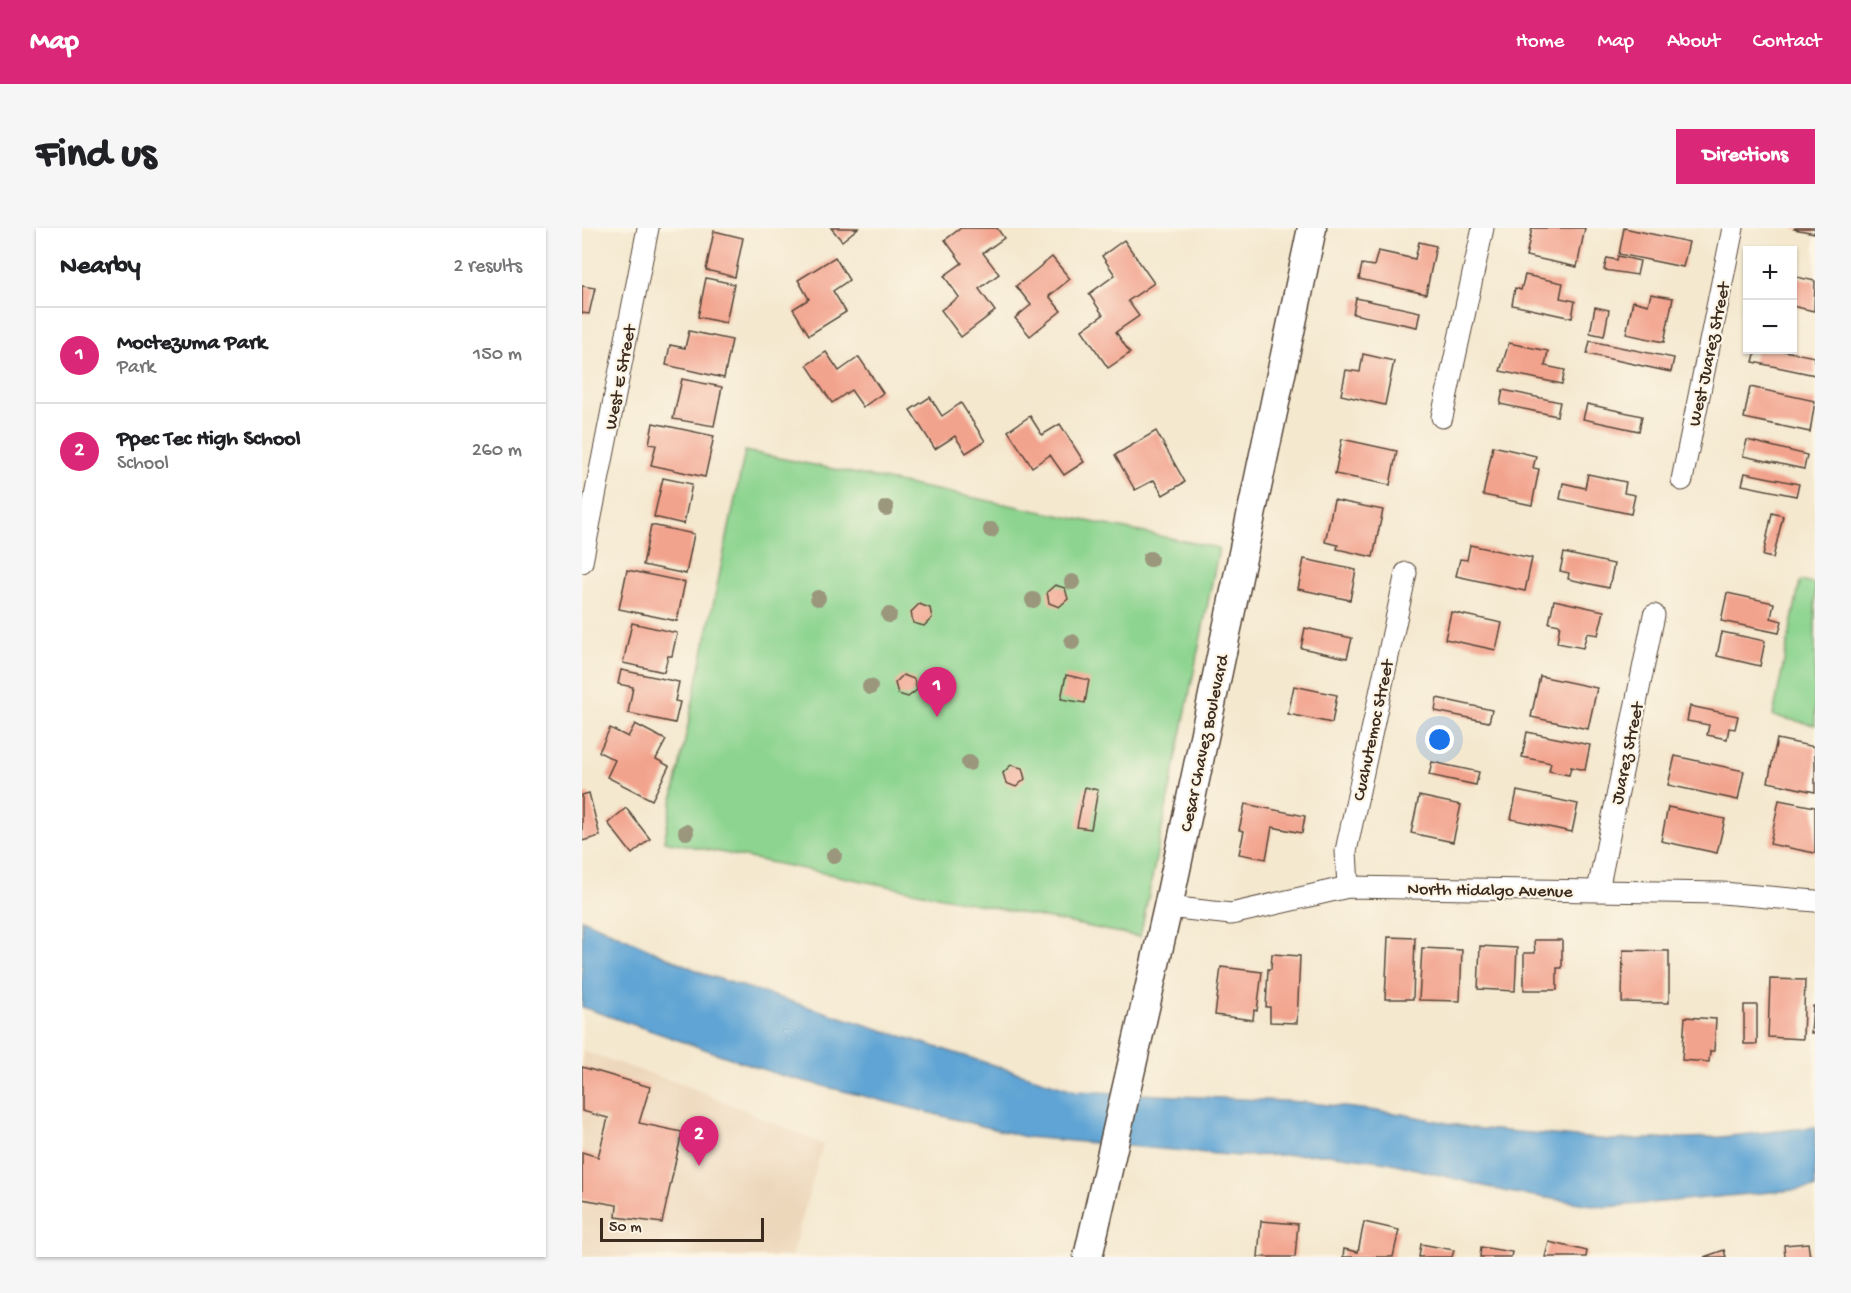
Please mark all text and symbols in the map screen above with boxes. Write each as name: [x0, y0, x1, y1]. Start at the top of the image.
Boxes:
text: Map: [30, 26, 79, 59]
text: Home: [1516, 30, 1564, 55]
text: Map: [1597, 30, 1634, 55]
text: About: [1667, 30, 1720, 55]
text: Contact: [1753, 30, 1821, 55]
button: Directions: [1676, 129, 1815, 184]
text: Find us: [36, 132, 156, 181]
map controls: [1743, 246, 1797, 354]
button: +: [1743, 246, 1797, 300]
text: Nearby: [60, 252, 141, 283]
text: 2 results: [453, 256, 522, 279]
street label: West Juarez Street: [1685, 279, 1736, 428]
button: −: [1743, 300, 1797, 354]
street label: West E Street: [601, 322, 642, 432]
text: Moctezuma Park: [117, 331, 267, 357]
text: 1: [75, 344, 84, 367]
text: 150 m: [473, 344, 522, 367]
text: Park: [117, 357, 155, 380]
text: Ppec Tec High School: [117, 427, 301, 453]
text: 2: [75, 440, 84, 463]
text: 260 m: [472, 440, 522, 463]
text: School: [117, 453, 169, 476]
street label: Cesar Chavez Boulevard: [1176, 652, 1235, 834]
street label: Cuahutemoc Street: [1349, 657, 1400, 803]
pin: 1: [918, 668, 956, 717]
street label: Juarez Street: [1607, 699, 1650, 806]
your location: [1425, 725, 1454, 754]
street label: North Hidalgo Avenue: [1407, 880, 1574, 903]
pin: 2: [680, 1116, 718, 1166]
scale bar: [600, 1215, 764, 1242]
text: 50 m: [609, 1219, 642, 1238]

